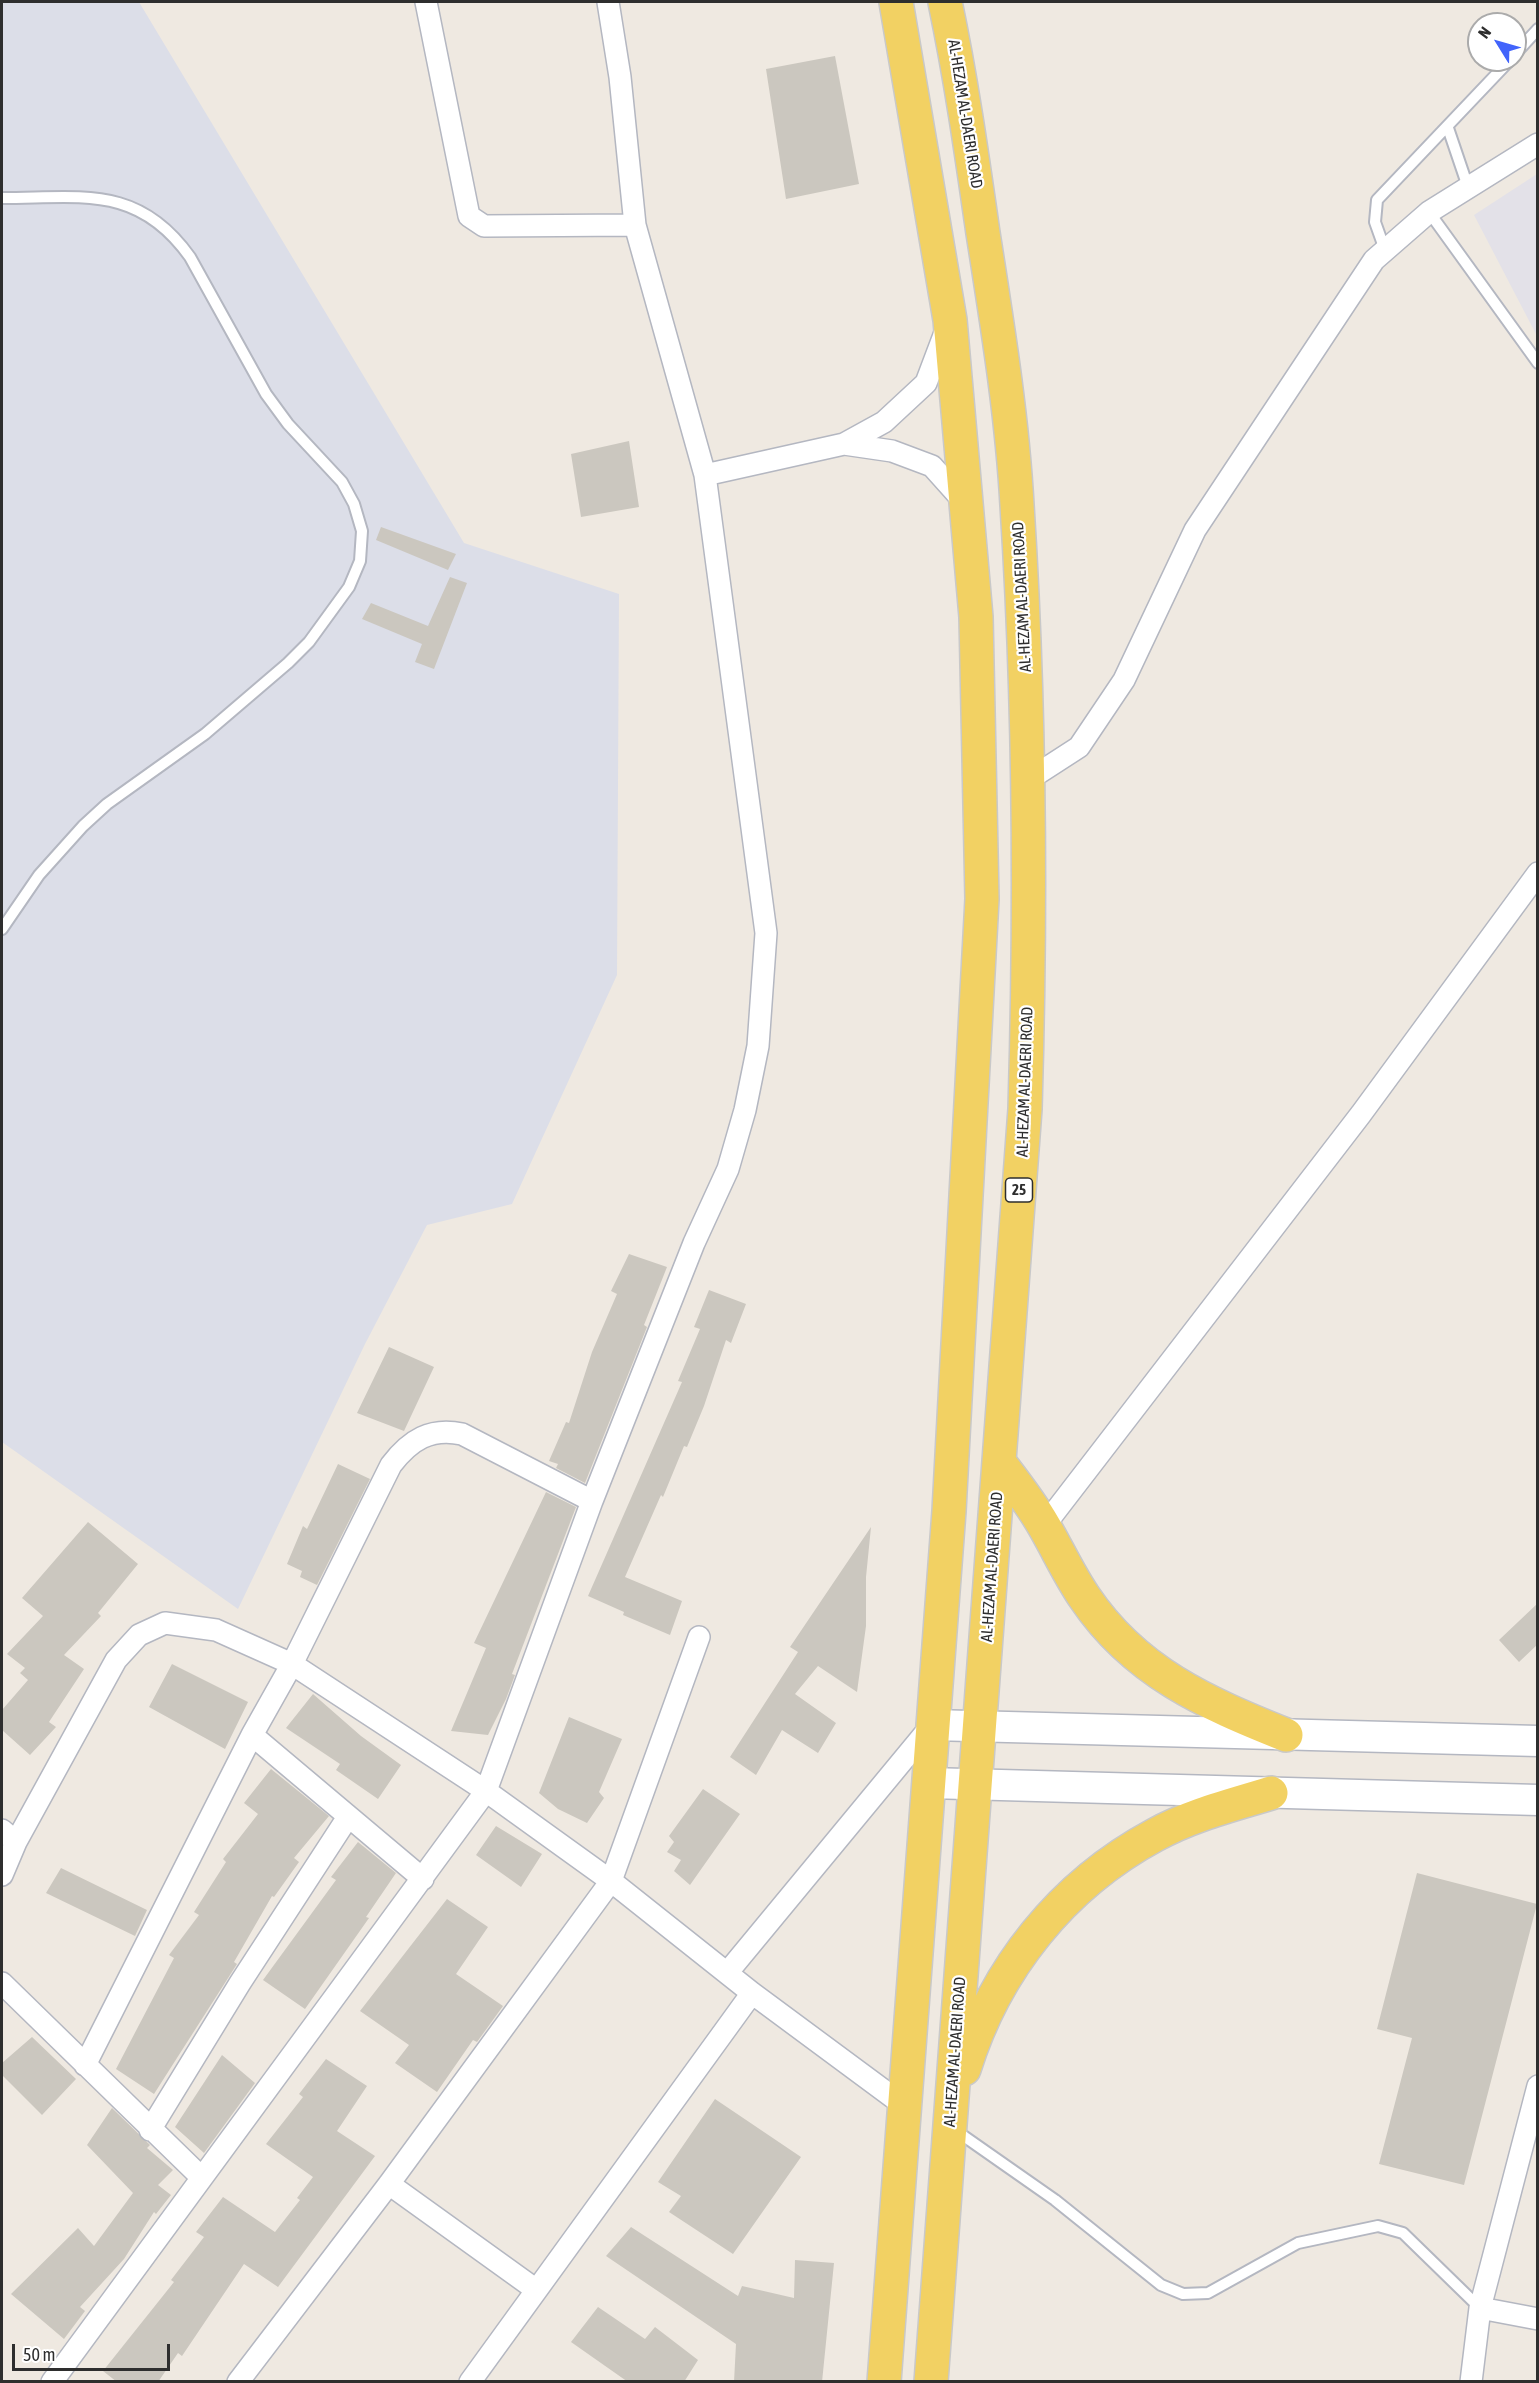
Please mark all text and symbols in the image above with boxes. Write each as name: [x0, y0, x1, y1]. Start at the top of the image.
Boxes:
north arrow: [1467, 12, 1527, 72]
text: N: [1474, 23, 1494, 42]
street label: AL-HEZAM AL-DAERI ROAD: [944, 38, 986, 190]
street label: AL-HEZAM AL-DAERI ROAD: [1008, 521, 1036, 673]
street label: AL-HEZAM AL-DAERI ROAD: [1013, 1007, 1037, 1157]
road number: 25: [1006, 1178, 1032, 1202]
street label: AL-HEZAM AL-DAERI ROAD: [977, 1491, 1007, 1643]
street label: AL-HEZAM AL-DAERI ROAD: [940, 1976, 970, 2128]
scale bar: [15, 2332, 172, 2370]
text: 50 m: [23, 2344, 55, 2365]

